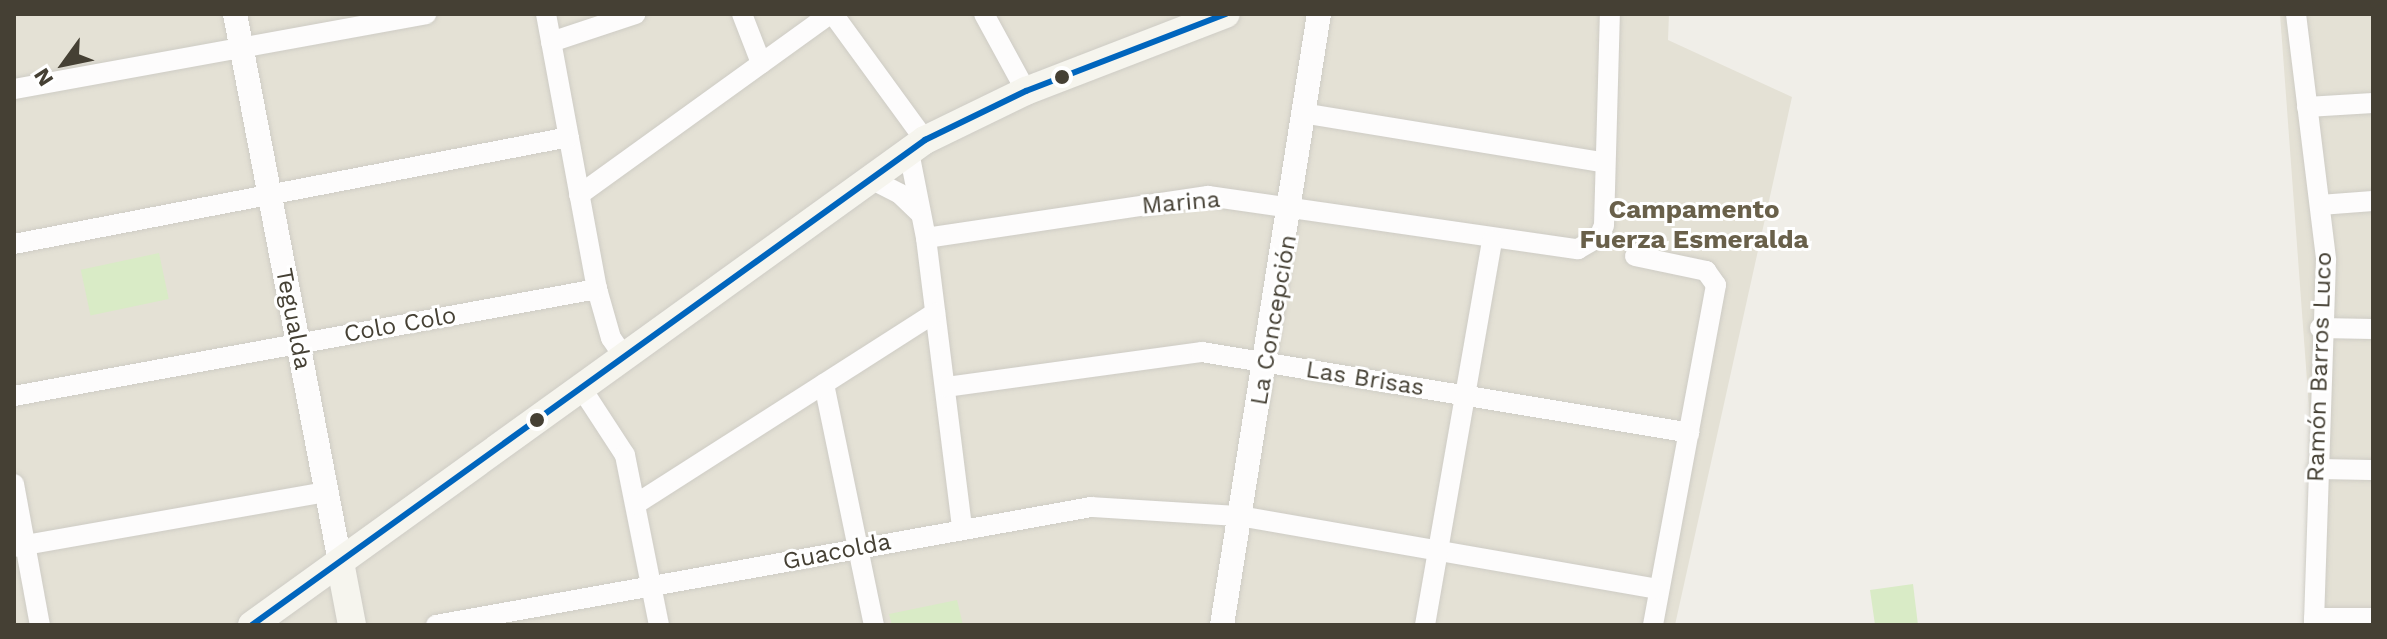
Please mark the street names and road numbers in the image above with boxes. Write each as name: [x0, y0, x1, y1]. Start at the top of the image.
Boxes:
street label: Marina: [1141, 185, 1221, 221]
street label: La Concepción: [1245, 232, 1303, 408]
street label: Ramón Barros Luco: [2302, 251, 2338, 483]
street label: Tegualda: [269, 266, 317, 372]
street label: Colo Colo: [342, 301, 458, 349]
street label: Las Brisas: [1304, 355, 1426, 403]
street label: Guacolda: [780, 527, 894, 577]

